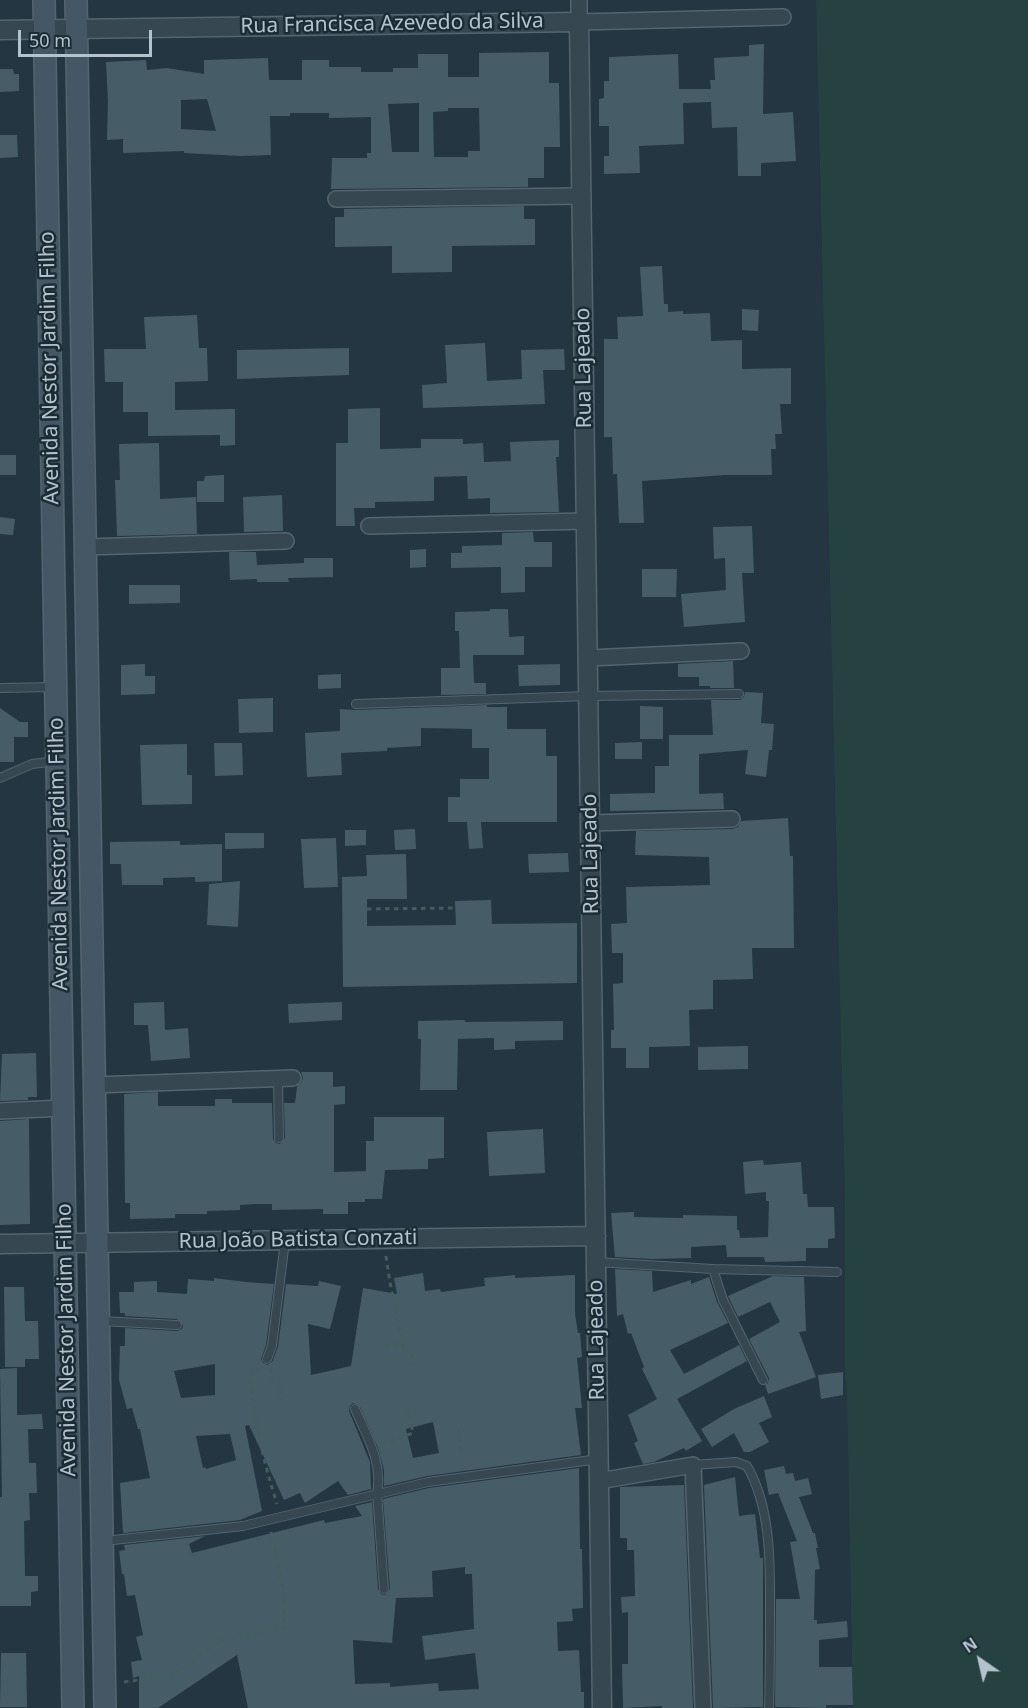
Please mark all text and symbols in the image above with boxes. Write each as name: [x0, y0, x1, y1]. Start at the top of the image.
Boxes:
street label: Rua Francisca Azevedo da Silva: [240, 9, 544, 39]
scale bar: [21, 18, 154, 56]
text: 50 m: [29, 28, 71, 52]
street label: Avenida Nestor Jardim Filho: [35, 231, 65, 505]
street label: Rua Lajeado: [570, 307, 598, 429]
street label: Avenida Nestor Jardim Filho: [44, 717, 74, 991]
street label: Rua Lajeado: [577, 793, 605, 915]
street label: Avenida Nestor Jardim Filho: [52, 1203, 82, 1477]
street label: Rua João Batista Conzati: [179, 1225, 417, 1255]
street label: Rua Lajeado: [583, 1279, 611, 1401]
north arrow: [950, 1630, 1010, 1690]
text: N: [958, 1632, 981, 1658]

